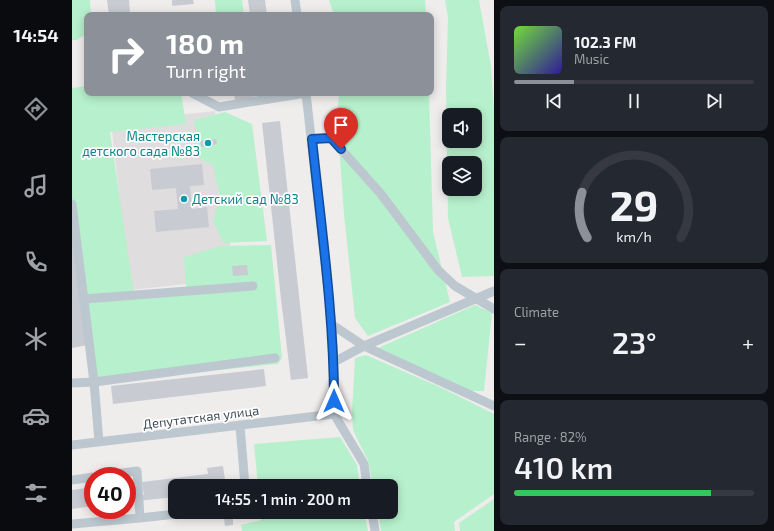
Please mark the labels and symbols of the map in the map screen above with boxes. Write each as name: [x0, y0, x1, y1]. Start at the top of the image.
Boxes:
pin: [324, 108, 358, 149]
place label: Мастерская детского сада №83: [82, 128, 200, 159]
marker: Мастерская детского сада №83: [203, 138, 213, 148]
place label: Детский сад №83: [192, 191, 299, 207]
marker: Детский сад №83: [179, 194, 189, 204]
position arrow: [313, 380, 355, 422]
street label: Депутатская улица: [142, 402, 260, 432]
speed limit sign: 40: [84, 467, 136, 519]

